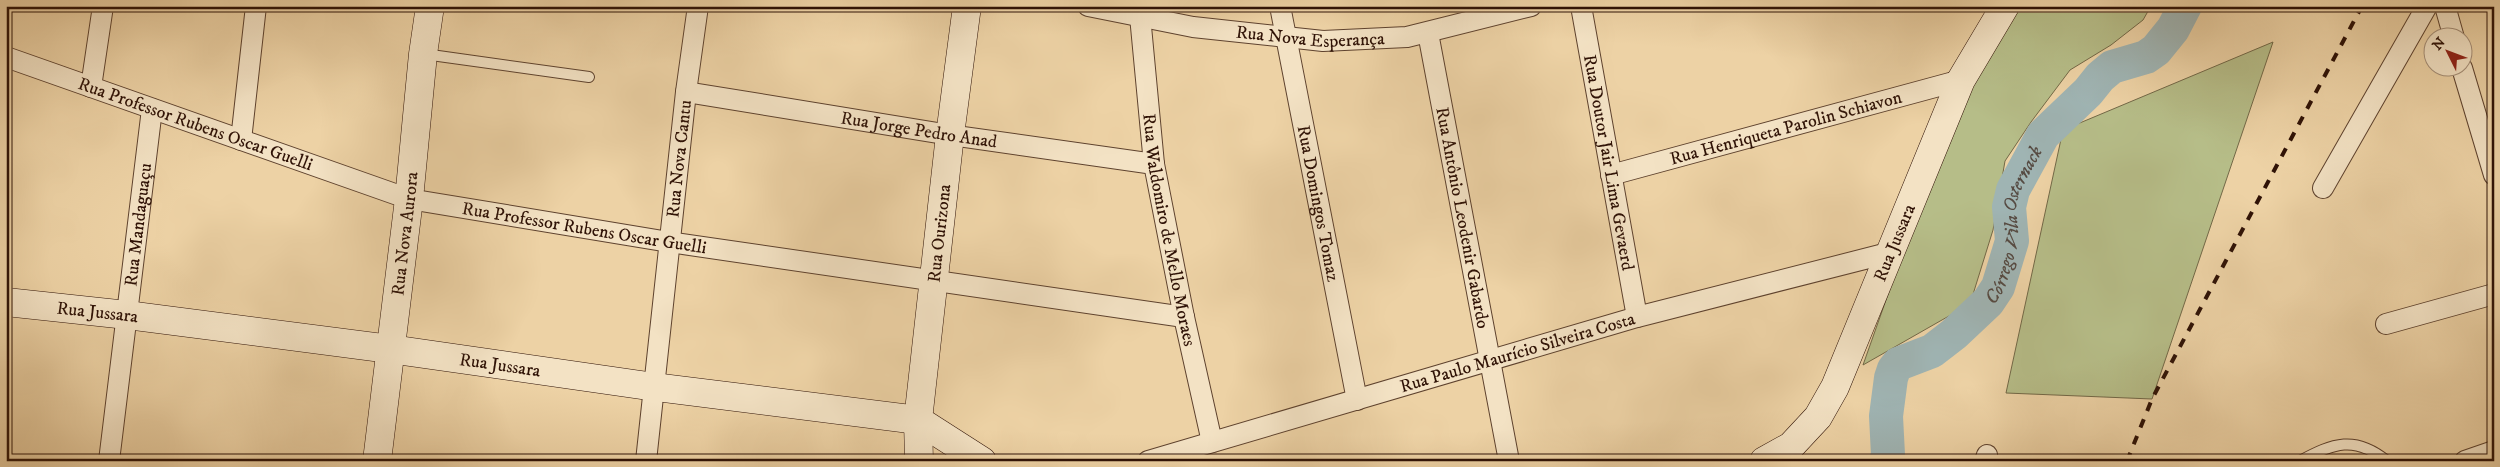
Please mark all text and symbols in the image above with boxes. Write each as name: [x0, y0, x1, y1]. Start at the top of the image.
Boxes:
street label: Rua Nova Esperança: [1235, 22, 1386, 53]
north arrow: [2422, 28, 2472, 78]
text: N: [2429, 33, 2450, 54]
street label: Rua Doutor Jair Lima Gevaerd: [1578, 53, 1638, 272]
street label: Rua Professor Rubens Oscar Guelli: [75, 73, 316, 176]
street label: Rua Henriqueta Parolin Schiavon: [1668, 86, 1905, 171]
street label: Rua Nova Cantu: [662, 99, 697, 219]
street label: Rua Antônio Leodenir Gabardo: [1430, 105, 1494, 331]
street label: Rua Jorge Pedro Anad: [839, 107, 998, 154]
street label: Rua Waldomiro de Mello Moraes: [1137, 113, 1200, 348]
street label: Rua Domingos Tomaz: [1292, 123, 1344, 284]
water label: Córrego Vila Osternack: [1980, 142, 2048, 309]
street label: Rua Mandaguaçu: [120, 162, 157, 288]
street label: Rua Nova Aurora: [387, 170, 424, 297]
street label: Rua Ourizona: [924, 183, 956, 284]
street label: Rua Professor Rubens Oscar Guelli: [460, 198, 708, 259]
street label: Rua Jussara: [1869, 201, 1921, 285]
street label: Rua Jussara: [56, 298, 140, 328]
street label: Rua Paulo Maurício Silveira Costa: [1397, 308, 1638, 398]
street label: Rua Jussara: [458, 349, 542, 383]

